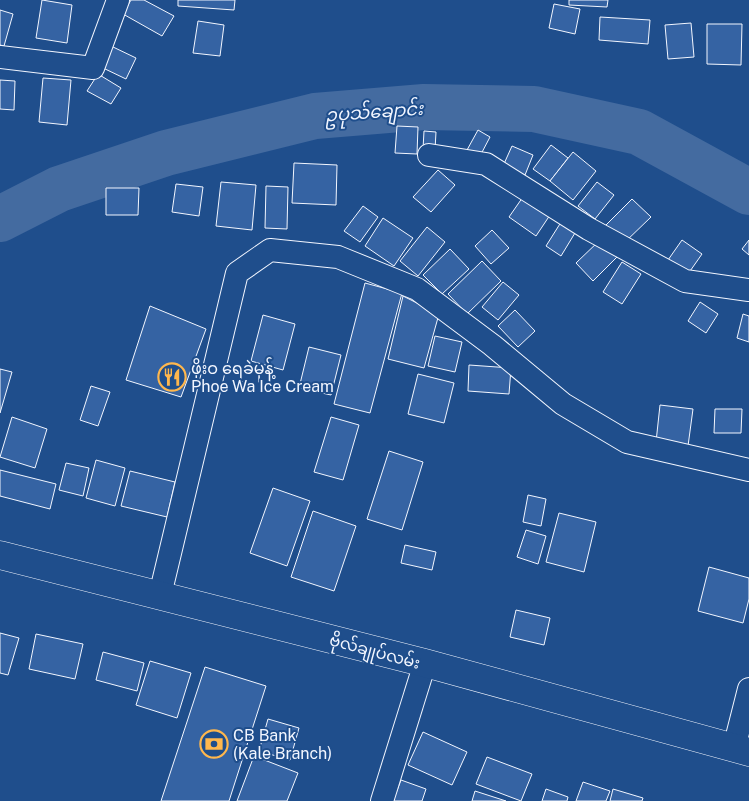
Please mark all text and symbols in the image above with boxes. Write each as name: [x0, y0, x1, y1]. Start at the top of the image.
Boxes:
water label: ဥပုသ်ချောင်း: [324, 95, 426, 130]
place label: ဖိုးဝ ရေခဲမုန့် Phoe Wa Ice Cream: [191, 357, 334, 396]
restaurant icon: ဖိုးဝ ရေခဲမုန့် Phoe Wa Ice Cream: [157, 362, 187, 392]
street label: ဗိုလ်ချုပ်လမ်း: [326, 628, 423, 678]
place label: CB Bank (Kale Branch): [233, 726, 332, 763]
bank icon: CB Bank (Kale Branch): [199, 729, 229, 759]

